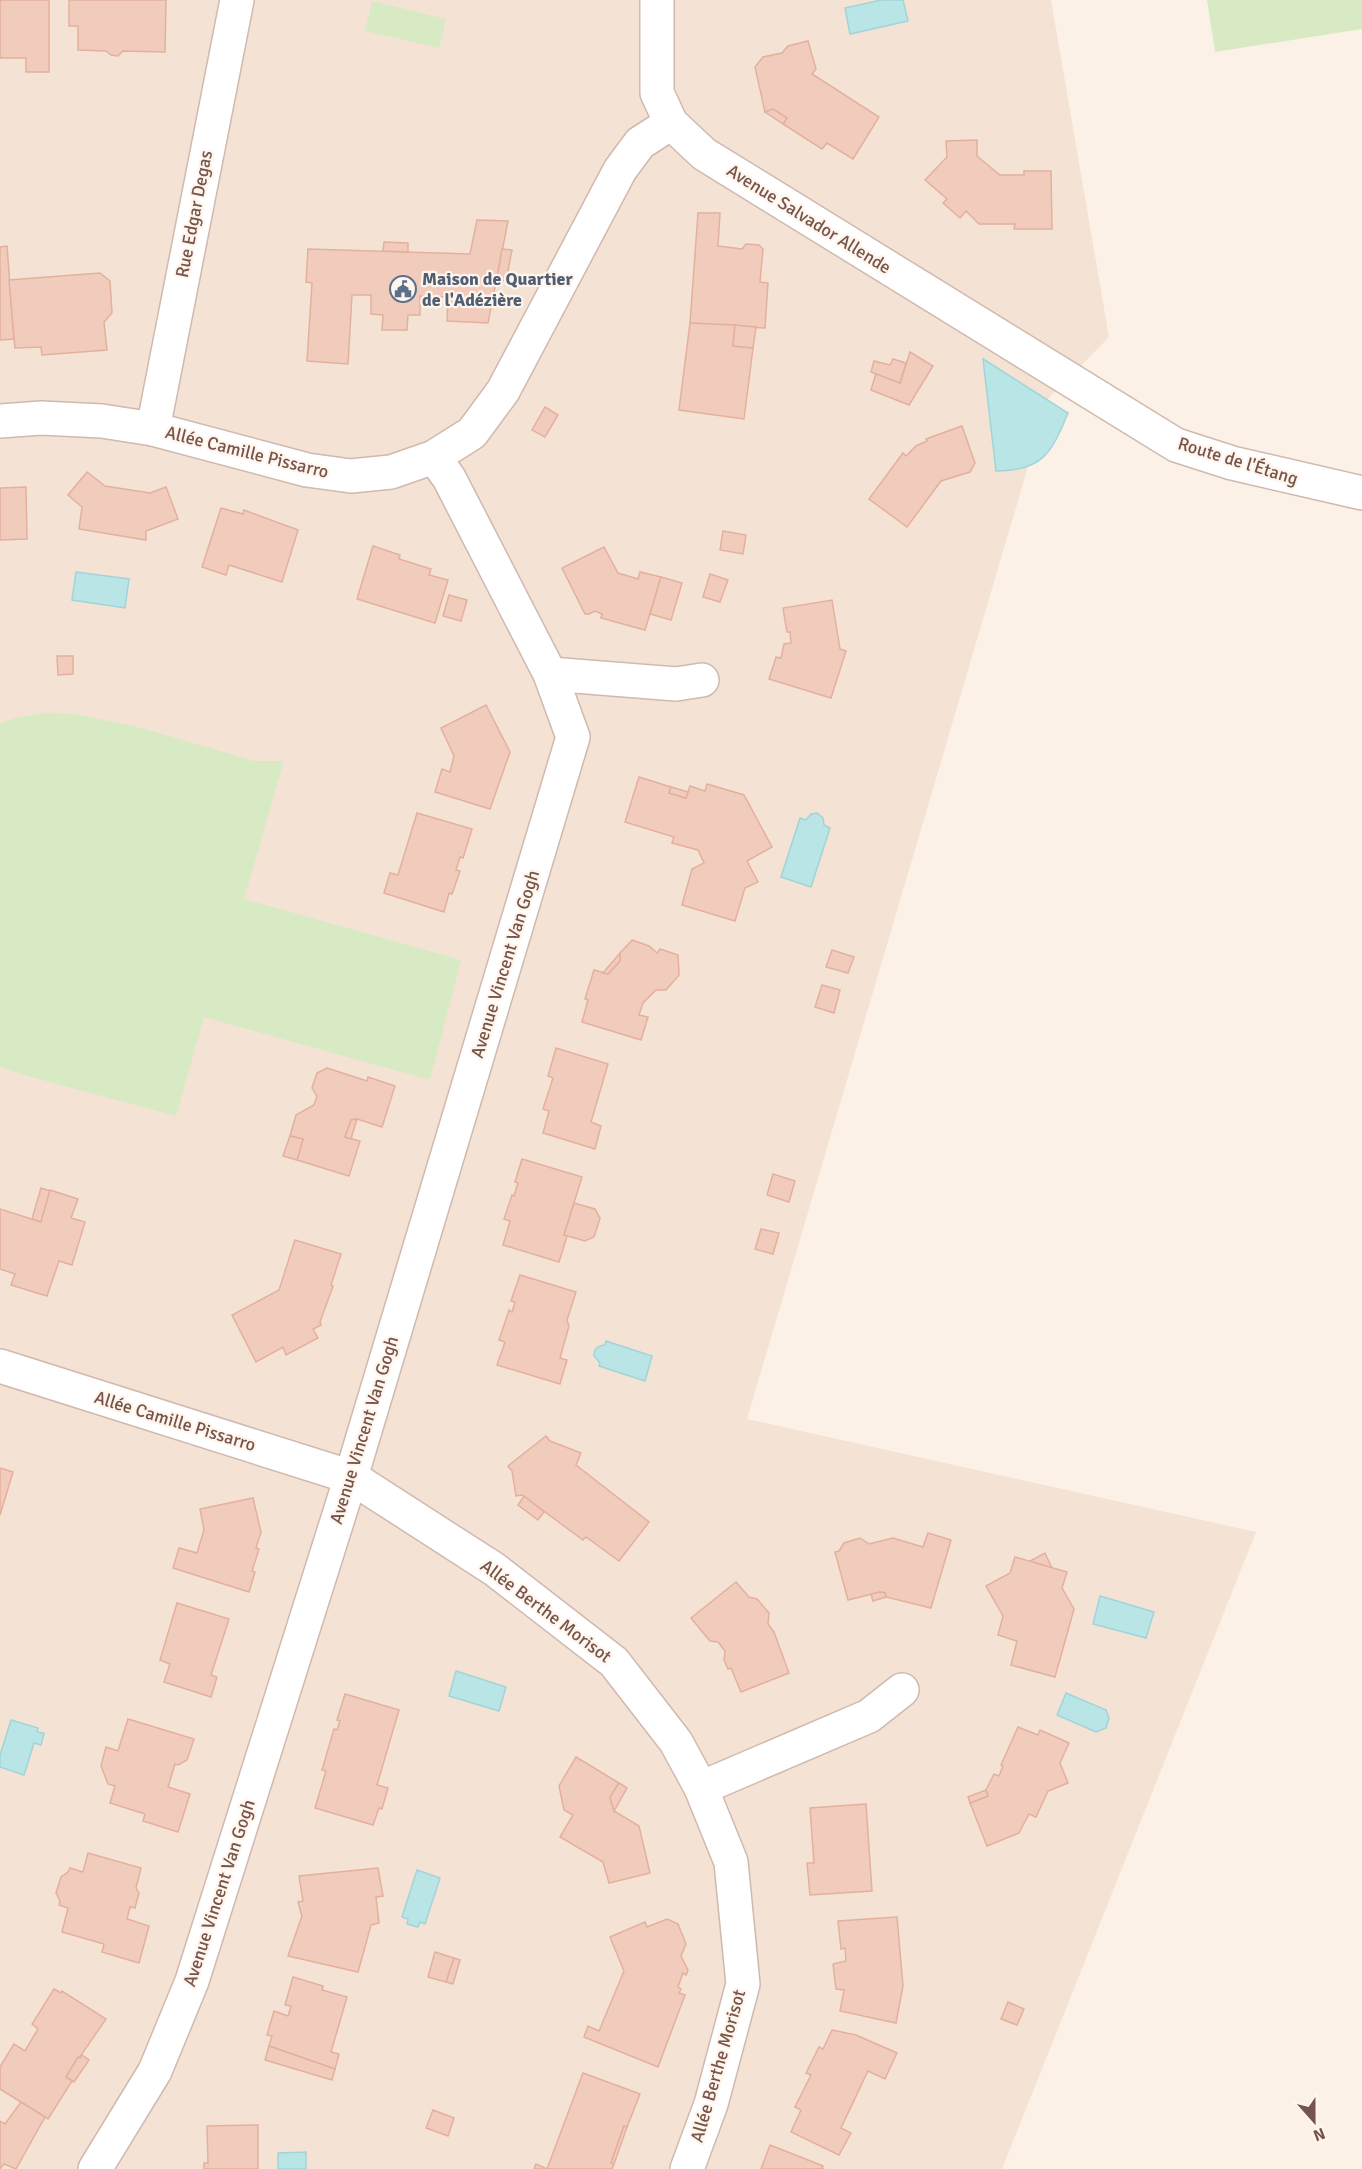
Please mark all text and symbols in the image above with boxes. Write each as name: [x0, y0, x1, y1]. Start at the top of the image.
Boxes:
street label: Rue Edgar Degas: [171, 148, 217, 279]
street label: Avenue Salvador Allende: [723, 159, 895, 279]
place label: Maison de Quartier de l'Adézière: [422, 268, 573, 311]
public building icon: Maison de Quartier de l'Adézière: [388, 274, 418, 304]
street label: Allée Camille Pissarro: [163, 421, 331, 483]
street label: Route de l'Étang: [1175, 432, 1301, 490]
street label: Avenue Vincent Van Gogh: [466, 867, 544, 1061]
street label: Avenue Vincent Van Gogh: [325, 1333, 403, 1527]
street label: Allée Camille Pissarro: [92, 1386, 258, 1456]
street label: Allée Berthe Morisot: [476, 1555, 616, 1667]
street label: Avenue Vincent Van Gogh: [178, 1797, 260, 1989]
street label: Allée Berthe Morisot: [686, 1987, 750, 2145]
north arrow: [1284, 2091, 1344, 2151]
text: N: [1310, 2123, 1328, 2145]

